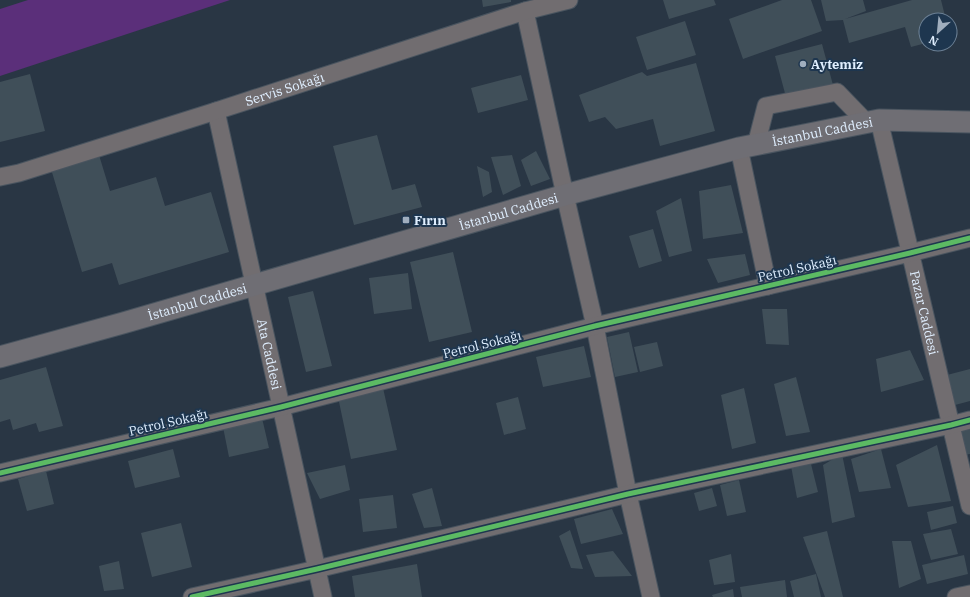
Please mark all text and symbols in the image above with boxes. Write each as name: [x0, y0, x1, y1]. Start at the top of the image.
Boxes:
north arrow: [918, 12, 958, 52]
text: N: [926, 33, 941, 49]
place label: Aytemiz: [811, 56, 863, 73]
marker: Aytemiz: [798, 59, 808, 69]
street label: Servis Sokağı: [243, 69, 326, 110]
street label: İstanbul Caddesi: [771, 113, 874, 150]
street label: İstanbul Caddesi: [457, 189, 560, 234]
place label: Fırın: [414, 212, 446, 229]
marker: Fırın: [401, 215, 411, 225]
street label: Petrol Sokağı: [756, 251, 838, 286]
street label: Pazar Caddesi: [906, 269, 942, 357]
street label: İstanbul Caddesi: [146, 280, 249, 324]
street label: Ata Caddesi: [253, 317, 285, 391]
street label: Petrol Sokağı: [441, 327, 523, 362]
street label: Petrol Sokağı: [127, 405, 209, 440]

